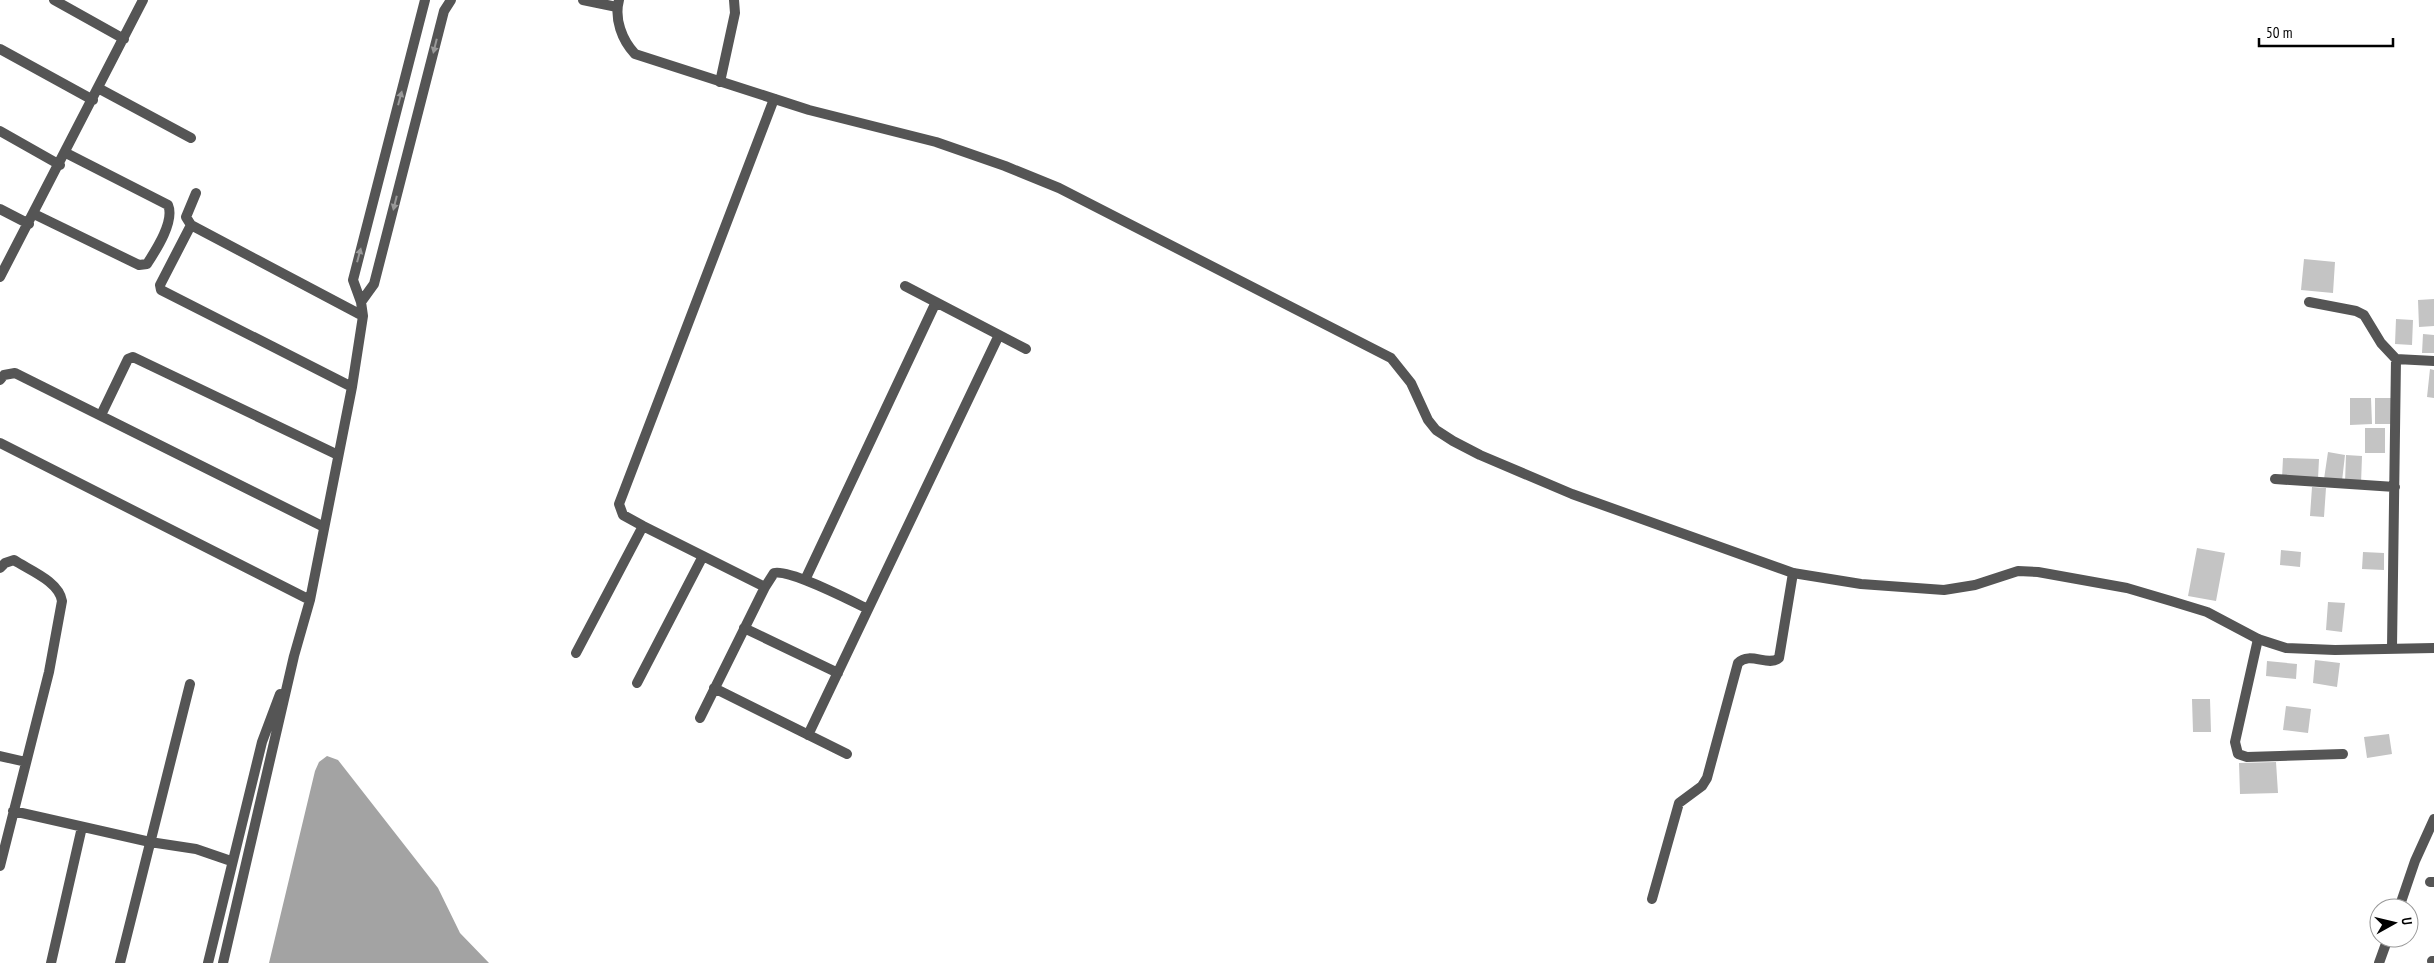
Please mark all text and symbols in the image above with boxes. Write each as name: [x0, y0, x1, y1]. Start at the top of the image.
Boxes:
scale bar: [2259, 15, 2393, 47]
text: 50 m: [2266, 23, 2292, 42]
one-way arrow: [431, 38, 439, 53]
one-way arrow: [396, 91, 404, 106]
one-way arrow: [391, 195, 399, 210]
one-way arrow: [355, 248, 363, 263]
north arrow: [2369, 898, 2419, 948]
text: U: [2397, 916, 2416, 926]

